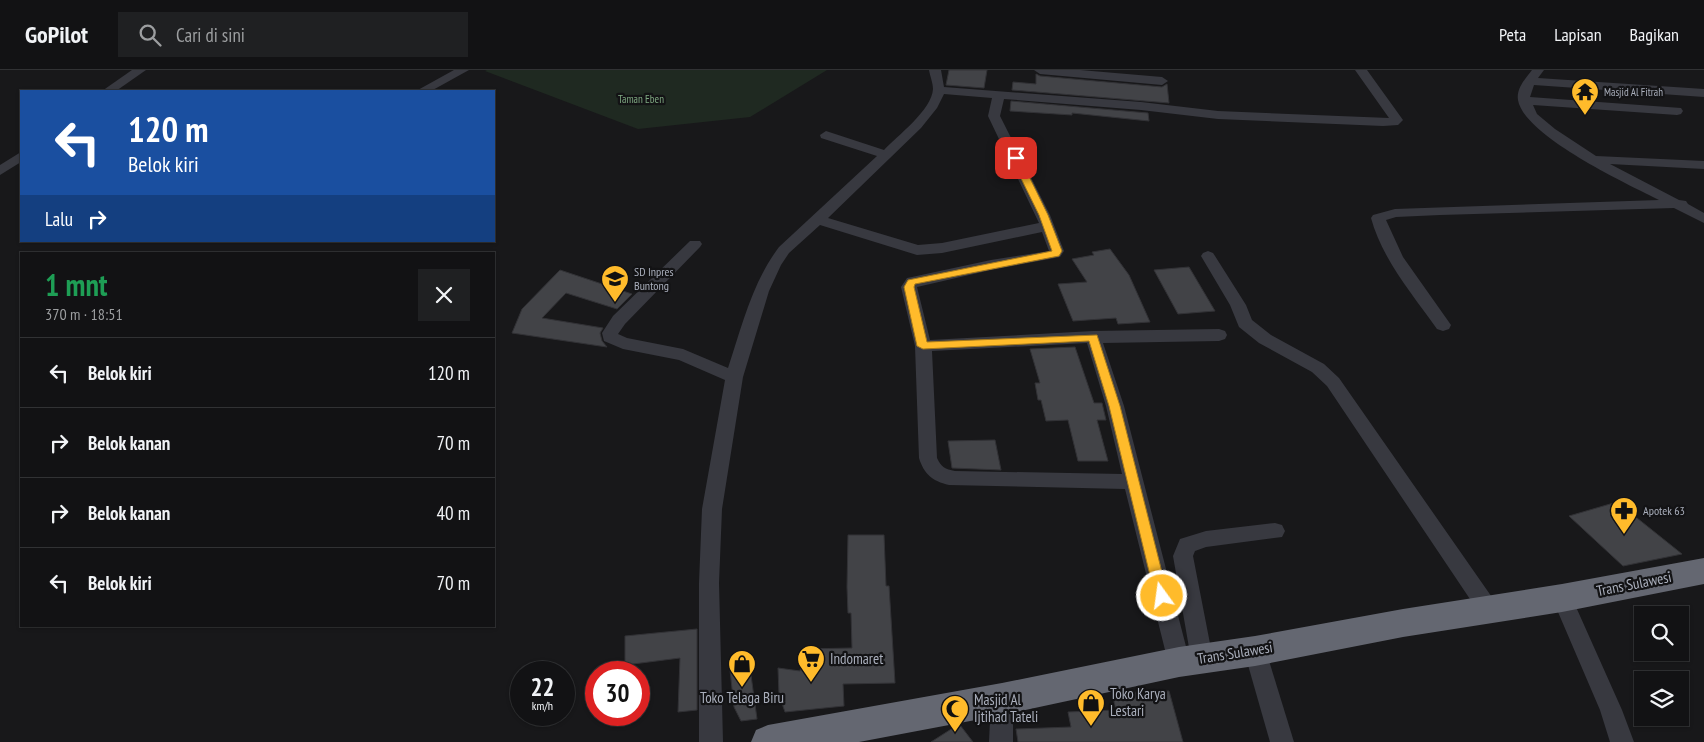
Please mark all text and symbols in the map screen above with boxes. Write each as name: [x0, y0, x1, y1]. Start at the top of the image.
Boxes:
search box: [118, 12, 468, 57]
text: GoPilot: [25, 19, 88, 50]
icon: search: [136, 21, 164, 49]
text: Cari di sini: [176, 23, 245, 47]
text: Peta: [1499, 23, 1526, 46]
text: Lapisan: [1554, 23, 1602, 46]
text: Bagikan: [1630, 23, 1679, 46]
temple icon: Masjid Al Fitrah: [1570, 77, 1600, 116]
place label: Masjid Al Fitrah: [1604, 85, 1663, 99]
park label: Taman Eben: [618, 92, 664, 106]
text: 120 m: [128, 106, 209, 152]
icon: left: [45, 110, 110, 175]
pin: [995, 137, 1037, 179]
icon: arrive: [1002, 144, 1030, 172]
text: Belok kiri: [128, 150, 199, 178]
icon: right: [83, 205, 111, 233]
text: Lalu: [45, 207, 73, 231]
school or university icon: SD Inpres Buntong: [600, 264, 630, 303]
place label: SD Inpres Buntong: [634, 264, 674, 293]
text: 1 mnt: [45, 265, 108, 304]
button: close: [418, 269, 470, 321]
text: 370 m · 18:51: [45, 304, 123, 324]
icon: left: [45, 359, 73, 387]
text: Belok kiri: [88, 361, 152, 385]
text: 120 m: [428, 361, 470, 385]
icon: right: [45, 429, 73, 457]
text: Belok kanan: [88, 431, 170, 455]
text: 70 m: [437, 431, 470, 455]
pharmacy icon: Apotek 63: [1609, 496, 1639, 535]
icon: right: [45, 499, 73, 527]
text: Belok kanan: [88, 501, 170, 525]
text: 40 m: [437, 501, 470, 525]
place label: Apotek 63: [1643, 503, 1685, 518]
street label: Trans Sulawesi: [1595, 567, 1673, 600]
icon: left: [45, 569, 73, 597]
position arrow: [1135, 569, 1187, 621]
text: Belok kiri: [88, 571, 152, 595]
text: 70 m: [437, 571, 470, 595]
map controls: [1634, 606, 1689, 726]
button: search: [1634, 606, 1689, 661]
street label: Trans Sulawesi: [1196, 637, 1274, 668]
supermarket icon: Indomaret: [796, 644, 826, 683]
shop icon: Toko Telaga Biru: [727, 649, 757, 688]
place label: Indomaret: [830, 649, 883, 668]
speed limit sign: 30: [585, 661, 650, 726]
text: 22: [531, 671, 554, 703]
button: layers: [1634, 671, 1689, 726]
place label: Toko Karya Lestari: [1110, 684, 1166, 720]
place label: Toko Telaga Biru: [700, 688, 784, 707]
shop icon: Toko Karya Lestari: [1076, 688, 1106, 727]
place label: Masjid Al Ijtihad Tateli: [974, 690, 1038, 726]
mosque icon: Masjid Al Ijtihad Tateli: [940, 694, 970, 733]
text: km/h: [532, 698, 553, 713]

